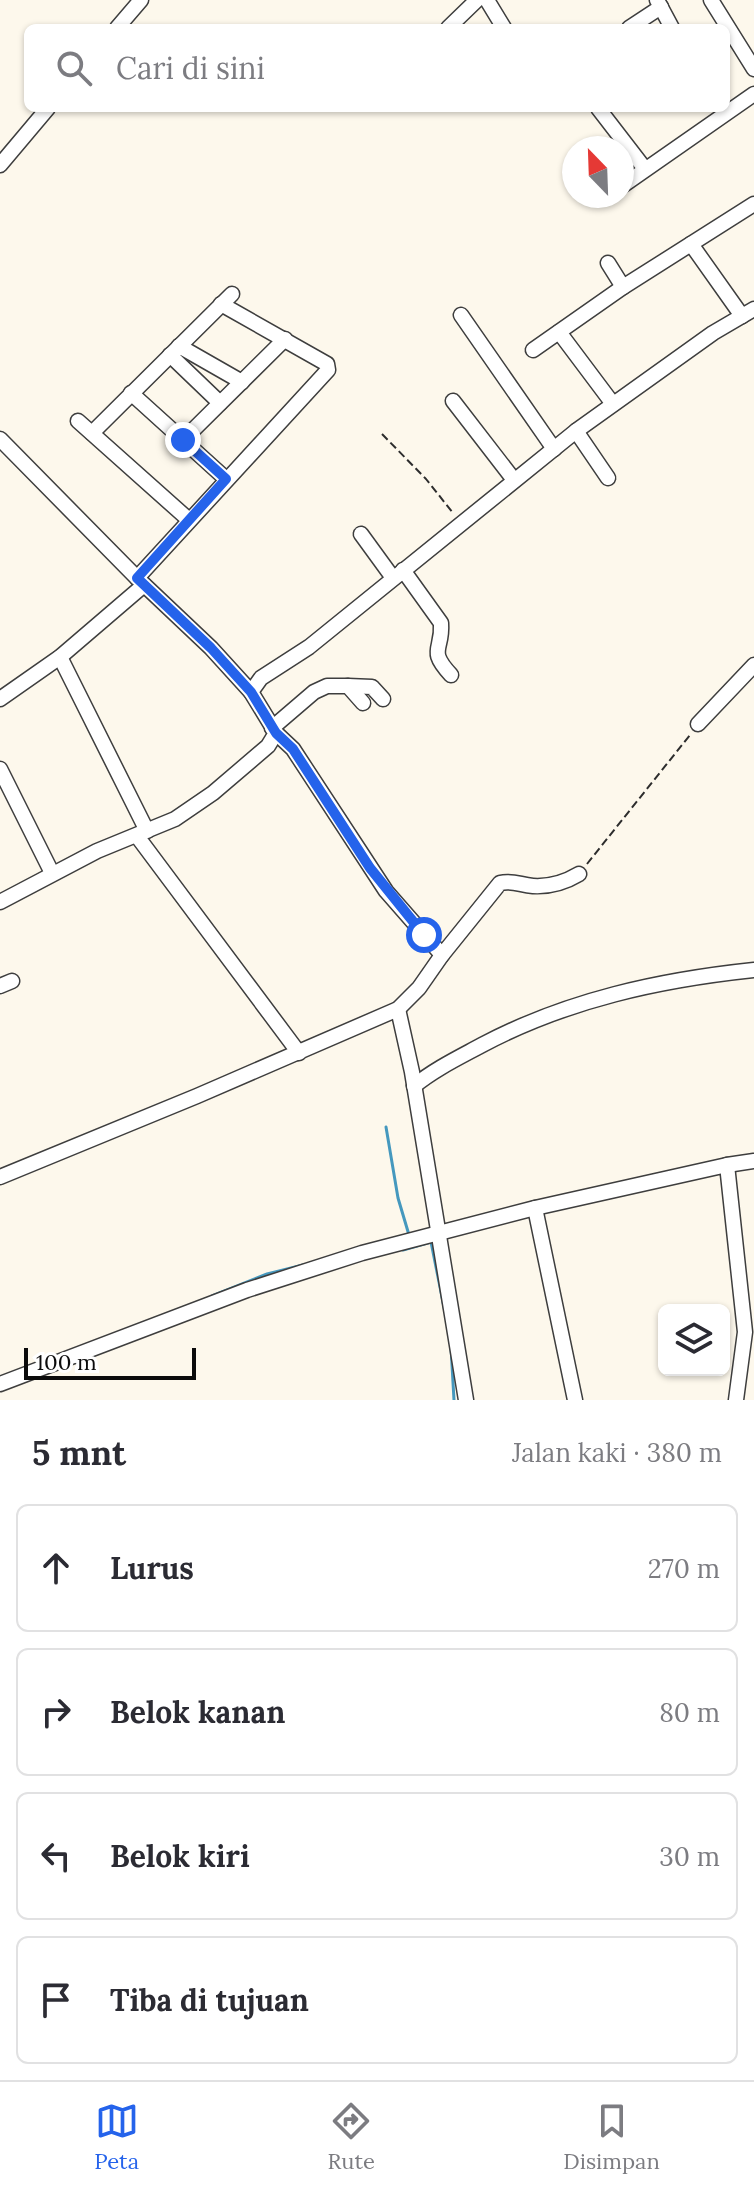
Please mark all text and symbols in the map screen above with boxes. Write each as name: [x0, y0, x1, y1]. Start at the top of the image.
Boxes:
search box: [24, 24, 730, 112]
icon: search: [52, 46, 96, 90]
text: Cari di sini: [116, 49, 265, 87]
north arrow: [562, 136, 634, 208]
route end: [165, 422, 201, 458]
route start: [406, 917, 442, 953]
map controls: [658, 1304, 730, 1376]
button: layers: [658, 1304, 730, 1376]
scale bar: [24, 1344, 196, 1380]
text: 100 m: [36, 1348, 97, 1376]
text: 5 mnt: [32, 1431, 126, 1474]
text: Jalan kaki · 380 m: [512, 1436, 722, 1469]
icon: ahead: [34, 1546, 78, 1590]
text: Lurus: [110, 1549, 194, 1587]
text: 270 m: [648, 1552, 720, 1585]
icon: right: [34, 1690, 78, 1734]
text: Belok kanan: [110, 1693, 285, 1731]
text: 80 m: [659, 1696, 720, 1729]
icon: left: [34, 1834, 78, 1878]
text: Belok kiri: [110, 1837, 250, 1875]
text: 30 m: [659, 1840, 720, 1873]
icon: arrive: [34, 1978, 78, 2022]
text: Tiba di tujuan: [110, 1981, 309, 2019]
tab: Peta: [94, 2099, 139, 2175]
tab: Rute: [327, 2099, 375, 2175]
tab: Disimpan: [563, 2099, 660, 2175]

